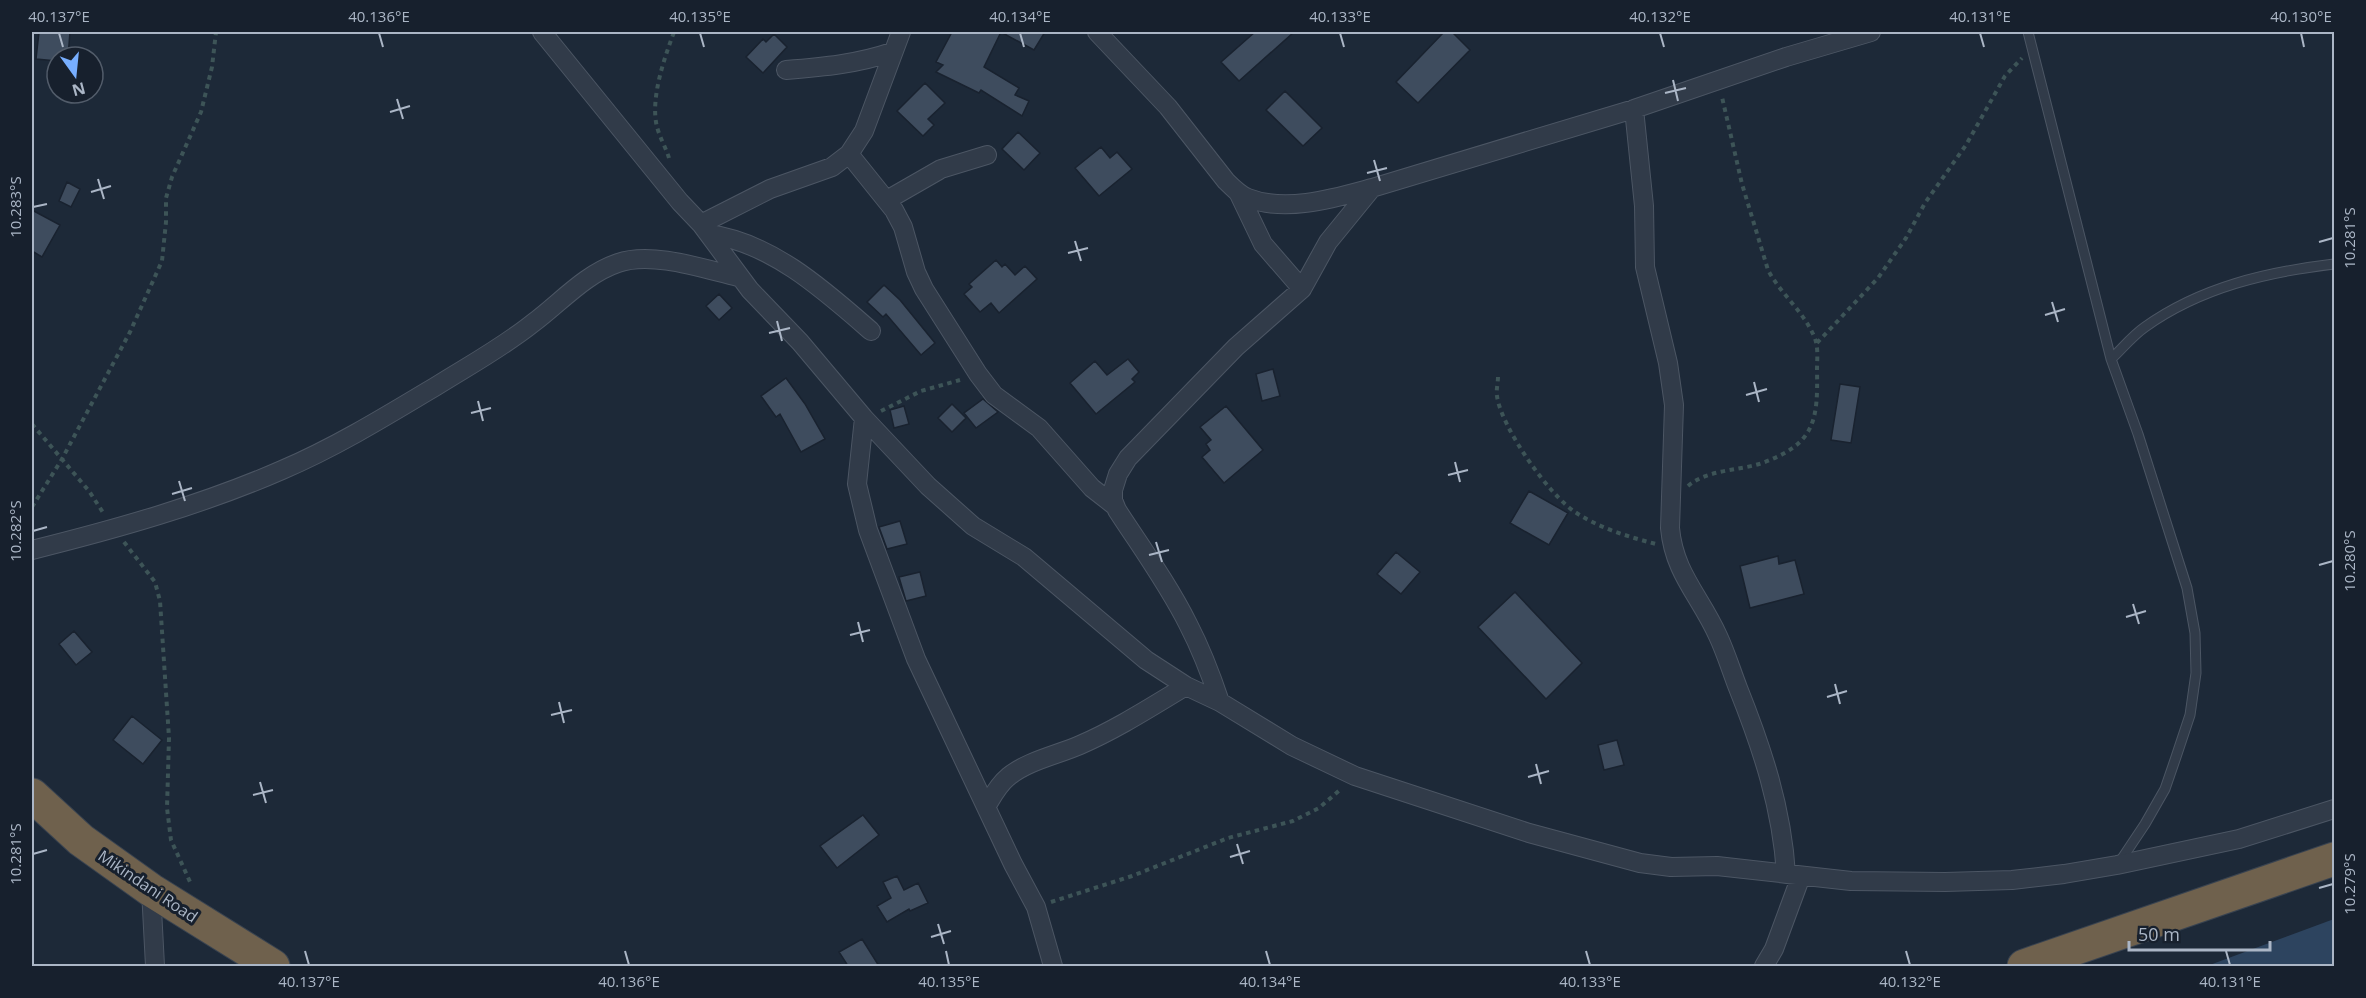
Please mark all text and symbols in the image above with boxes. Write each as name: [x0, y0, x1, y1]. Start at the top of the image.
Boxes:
text: 40.137°E: [28, 6, 90, 26]
text: 40.136°E: [348, 6, 410, 26]
text: 40.135°E: [669, 6, 731, 26]
text: 40.134°E: [989, 6, 1051, 26]
text: 40.133°E: [1309, 6, 1371, 26]
text: 40.132°E: [1629, 6, 1691, 26]
text: 40.131°E: [1949, 6, 2011, 26]
text: 40.130°E: [2270, 6, 2332, 26]
north arrow: [45, 45, 105, 105]
text: N: [70, 77, 88, 102]
text: 10.283°S: [5, 176, 25, 238]
text: 10.281°S: [2339, 207, 2359, 269]
text: 10.282°S: [5, 500, 25, 562]
text: 10.280°S: [2339, 530, 2359, 592]
text: 10.281°S: [5, 823, 25, 885]
street label: Mikindani Road: [94, 845, 202, 927]
text: 10.279°S: [2339, 853, 2359, 915]
scale bar: [2129, 914, 2270, 952]
text: 50 m: [2138, 922, 2180, 946]
text: 40.137°E: [278, 971, 340, 991]
text: 40.136°E: [598, 971, 660, 991]
text: 40.135°E: [918, 971, 980, 991]
text: 40.134°E: [1239, 971, 1301, 991]
text: 40.133°E: [1559, 971, 1621, 991]
text: 40.132°E: [1879, 971, 1941, 991]
text: 40.131°E: [2199, 971, 2261, 991]

